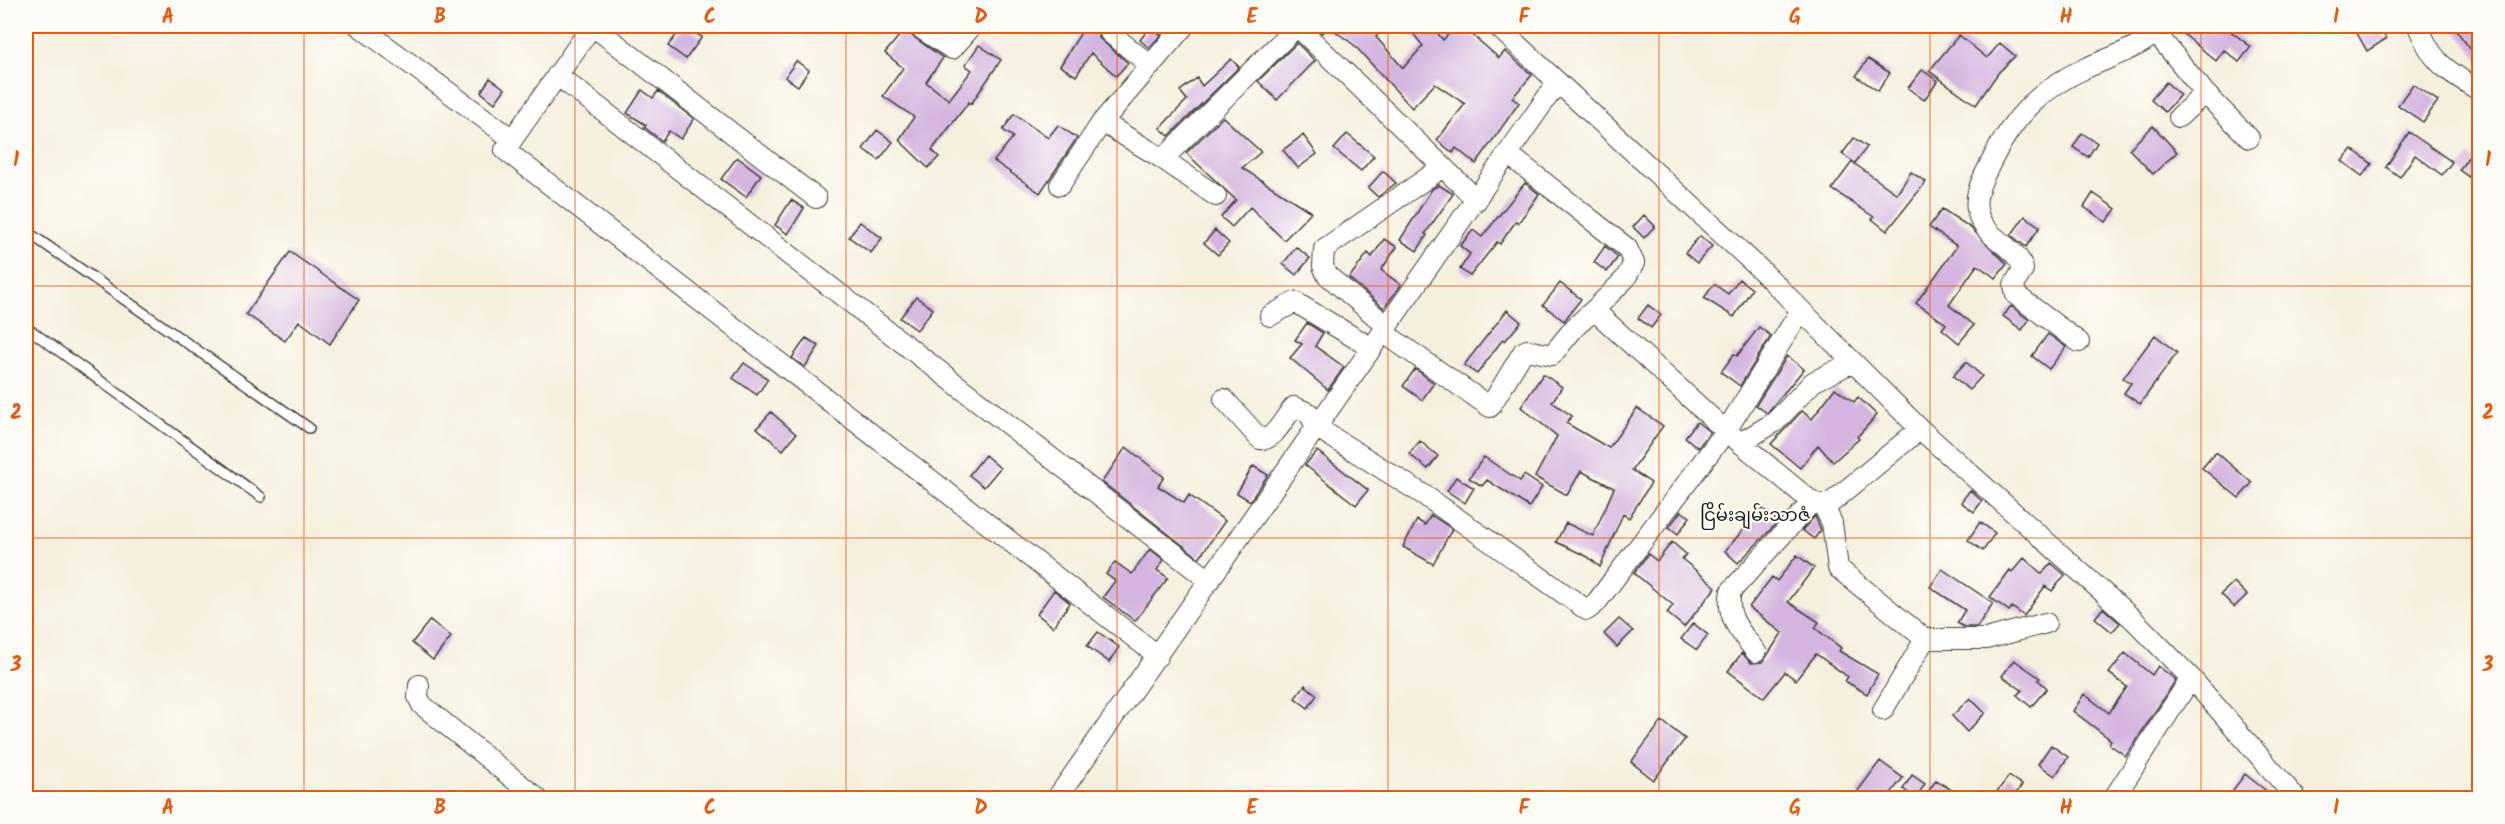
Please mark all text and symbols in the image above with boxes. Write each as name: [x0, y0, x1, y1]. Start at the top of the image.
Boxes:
text: A: [162, 2, 174, 34]
text: B: [434, 2, 446, 34]
text: C: [704, 2, 716, 34]
text: D: [974, 2, 988, 34]
text: E: [1246, 2, 1258, 34]
text: F: [1519, 2, 1531, 34]
text: G: [1789, 2, 1801, 34]
text: H: [2059, 2, 2073, 34]
text: I: [2333, 2, 2339, 34]
text: 1: [13, 145, 19, 177]
text: 1: [2485, 145, 2491, 177]
text: 2: [10, 398, 22, 430]
text: 2: [2482, 398, 2494, 430]
district label: ငြိမ်းချမ်းသာဇံ: [1700, 501, 1810, 531]
text: 3: [10, 650, 22, 682]
text: 3: [2482, 650, 2494, 682]
text: A: [162, 793, 174, 824]
text: B: [434, 793, 446, 824]
text: C: [704, 793, 716, 824]
text: D: [974, 793, 988, 824]
text: E: [1246, 793, 1258, 824]
text: F: [1519, 793, 1531, 824]
text: G: [1789, 793, 1801, 824]
text: H: [2059, 793, 2073, 824]
text: I: [2333, 793, 2339, 824]

